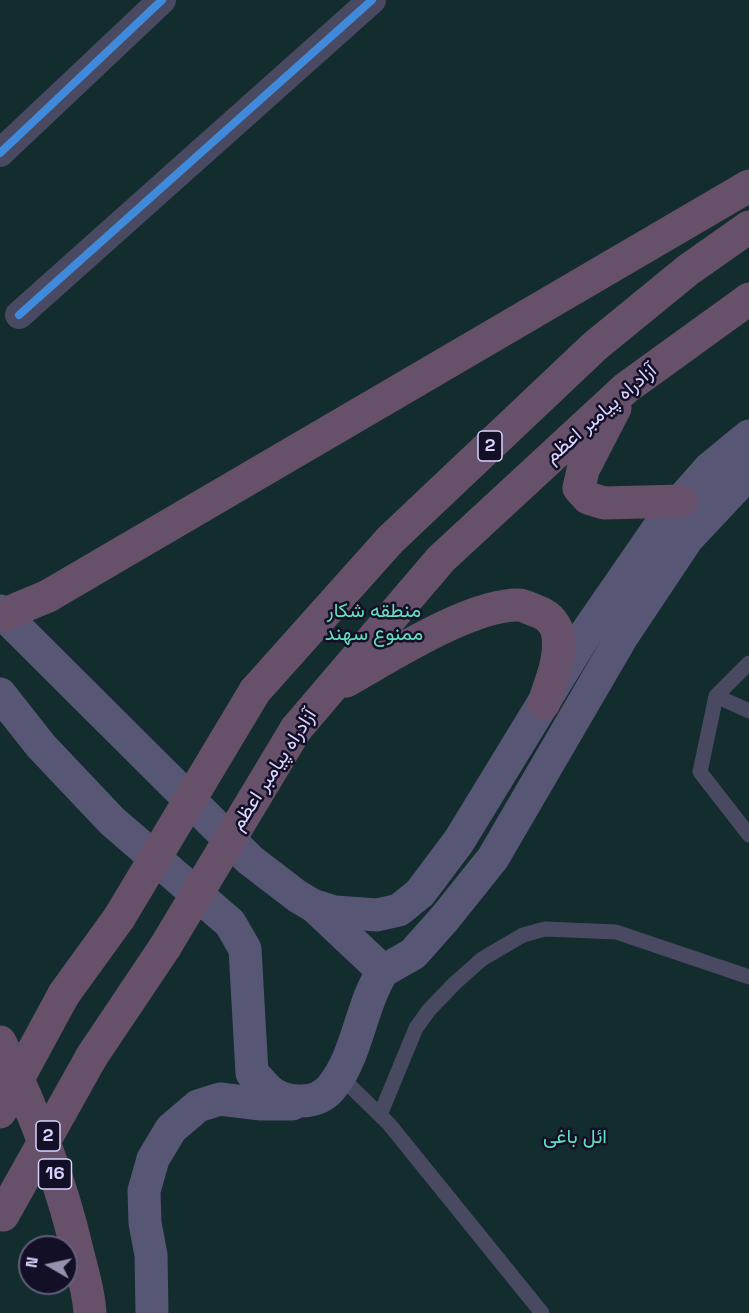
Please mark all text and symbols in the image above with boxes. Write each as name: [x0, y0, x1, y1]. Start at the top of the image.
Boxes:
street label: آزادراه پیامبر اعظم: [540, 359, 662, 469]
road number: 2: [478, 431, 502, 461]
park label: منطقه شکار ممنوع سهند: [325, 600, 423, 647]
street label: آزادراه پیامبر اعظم: [226, 705, 322, 835]
road number: 2: [36, 1121, 60, 1151]
park label: ائل باغی: [543, 1126, 607, 1150]
road number: 16: [38, 1159, 72, 1189]
north arrow: [18, 1235, 78, 1295]
text: N: [20, 1255, 43, 1269]

